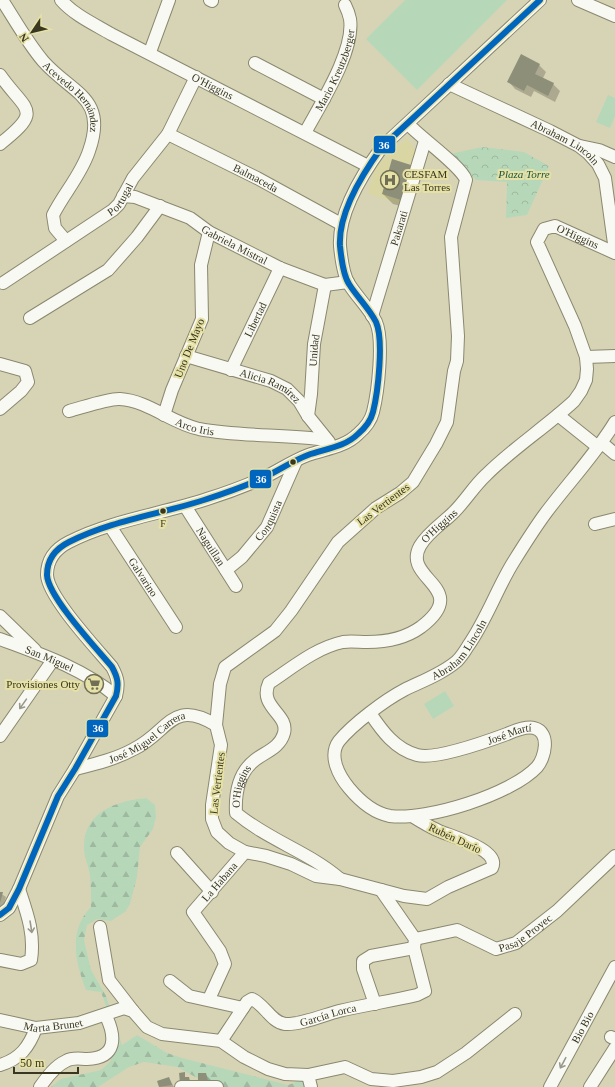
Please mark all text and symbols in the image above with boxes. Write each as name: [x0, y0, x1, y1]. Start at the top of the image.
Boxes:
north arrow: [12, 12, 52, 52]
street label: Mario Kreutzberger: [313, 29, 356, 113]
text: N: [17, 31, 31, 44]
street label: Acevedo Hernández: [41, 59, 100, 133]
street label: O'Higgins: [190, 71, 235, 102]
street label: Abraham Lincoln: [529, 117, 602, 167]
line badge: 36: [373, 135, 396, 154]
text: 36: [379, 139, 390, 151]
street label: Balmaceda: [231, 161, 280, 194]
place label: CESFAM Las Torres: [404, 168, 450, 193]
park label: Plaza Torre: [497, 168, 550, 180]
hospital icon: CESFAM Las Torres: [379, 169, 401, 191]
street label: Portugal: [105, 181, 135, 218]
street label: Pakarati: [388, 209, 410, 247]
street label: O'Higgins: [555, 222, 601, 251]
street label: Gabriela Mistral: [199, 223, 269, 267]
street label: Libertad: [242, 300, 269, 339]
street label: Uno De Mayo: [172, 316, 207, 379]
street label: Unidad: [307, 333, 322, 367]
street label: Alicia Ramírez: [239, 366, 303, 405]
street label: Arco Iris: [174, 415, 215, 437]
unlabelled marker: [288, 457, 298, 467]
line badge: 36: [249, 469, 272, 489]
text: 36: [256, 473, 267, 485]
street label: Las Vertientes: [354, 480, 412, 528]
street label: Conquista: [252, 498, 284, 543]
marker: F: [158, 506, 168, 516]
street label: O'Higgins: [418, 506, 460, 545]
place label: F: [160, 518, 166, 529]
street label: Naguillan: [194, 525, 228, 568]
street label: Galvarino: [126, 555, 161, 599]
street label: Abraham Lincoln: [429, 617, 489, 682]
street label: San Miguel: [24, 643, 75, 674]
supermarket icon: Provisiones Otty: [83, 673, 105, 695]
place label: Provisiones Otty: [6, 678, 80, 690]
one-way arrow: [19, 698, 27, 709]
street label: José Miguel Carrera: [107, 709, 186, 765]
line badge: 36: [86, 719, 109, 738]
text: 36: [93, 722, 104, 734]
street label: José Martí: [486, 722, 532, 747]
street label: Las Vertientes: [207, 751, 227, 815]
street label: O'Higgins: [230, 762, 253, 808]
street label: Rubén Darío: [427, 821, 484, 856]
street label: La Habana: [199, 860, 240, 904]
street label: Pasaje Proyec: [497, 911, 554, 954]
one-way arrow: [27, 920, 35, 933]
street label: García Lorca: [299, 1001, 357, 1028]
street label: Bio Bio: [569, 1009, 596, 1045]
street label: Marta Brunet: [23, 1016, 84, 1034]
scale bar: [14, 1049, 78, 1075]
text: 50 m: [20, 1056, 45, 1070]
one-way arrow: [559, 1057, 566, 1069]

